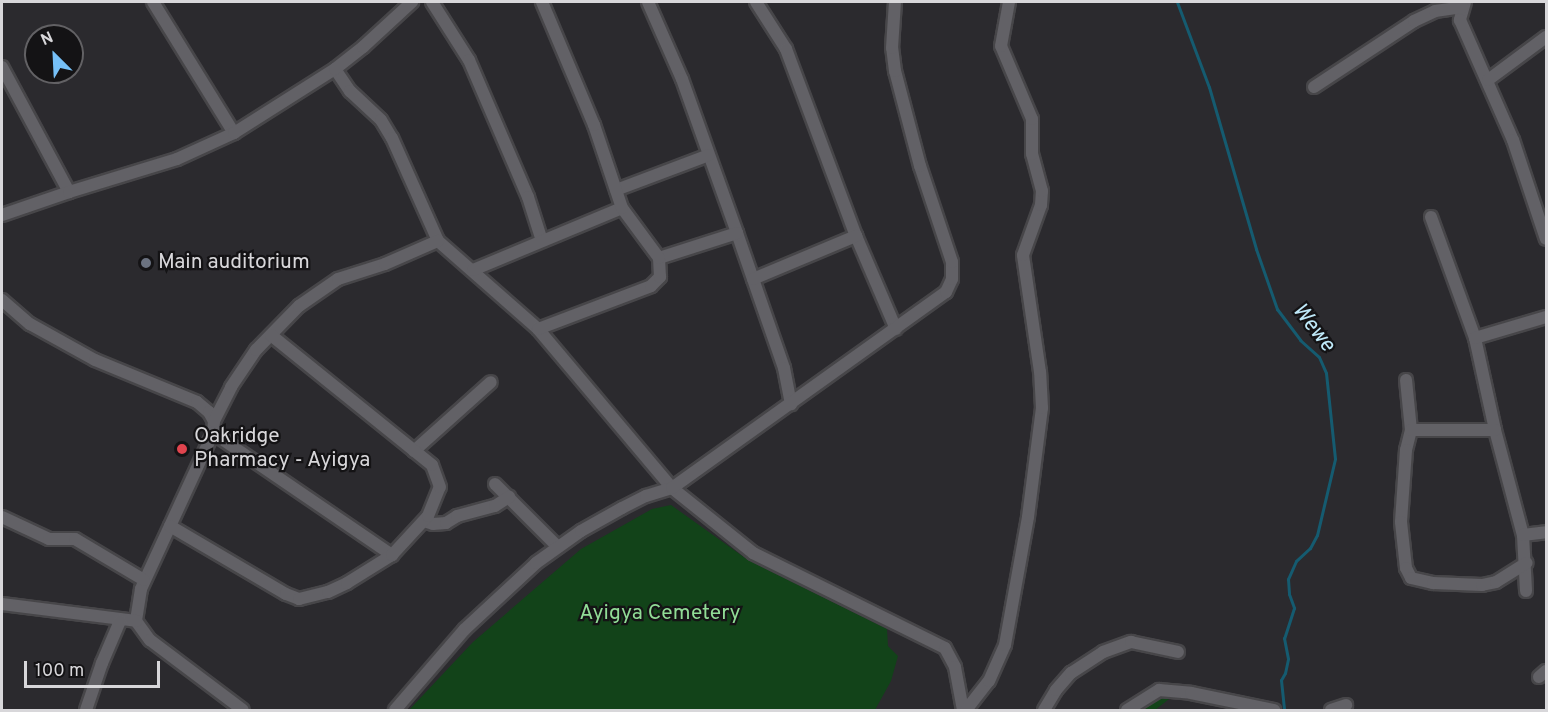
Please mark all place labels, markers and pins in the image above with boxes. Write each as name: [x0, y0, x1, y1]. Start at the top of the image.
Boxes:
place label: Main auditorium: [158, 250, 310, 276]
marker: Main auditorium: [139, 256, 153, 270]
place label: Oakridge Pharmacy - Ayigya: [194, 424, 371, 474]
marker: Oakridge Pharmacy - Ayigya: [175, 442, 189, 456]

